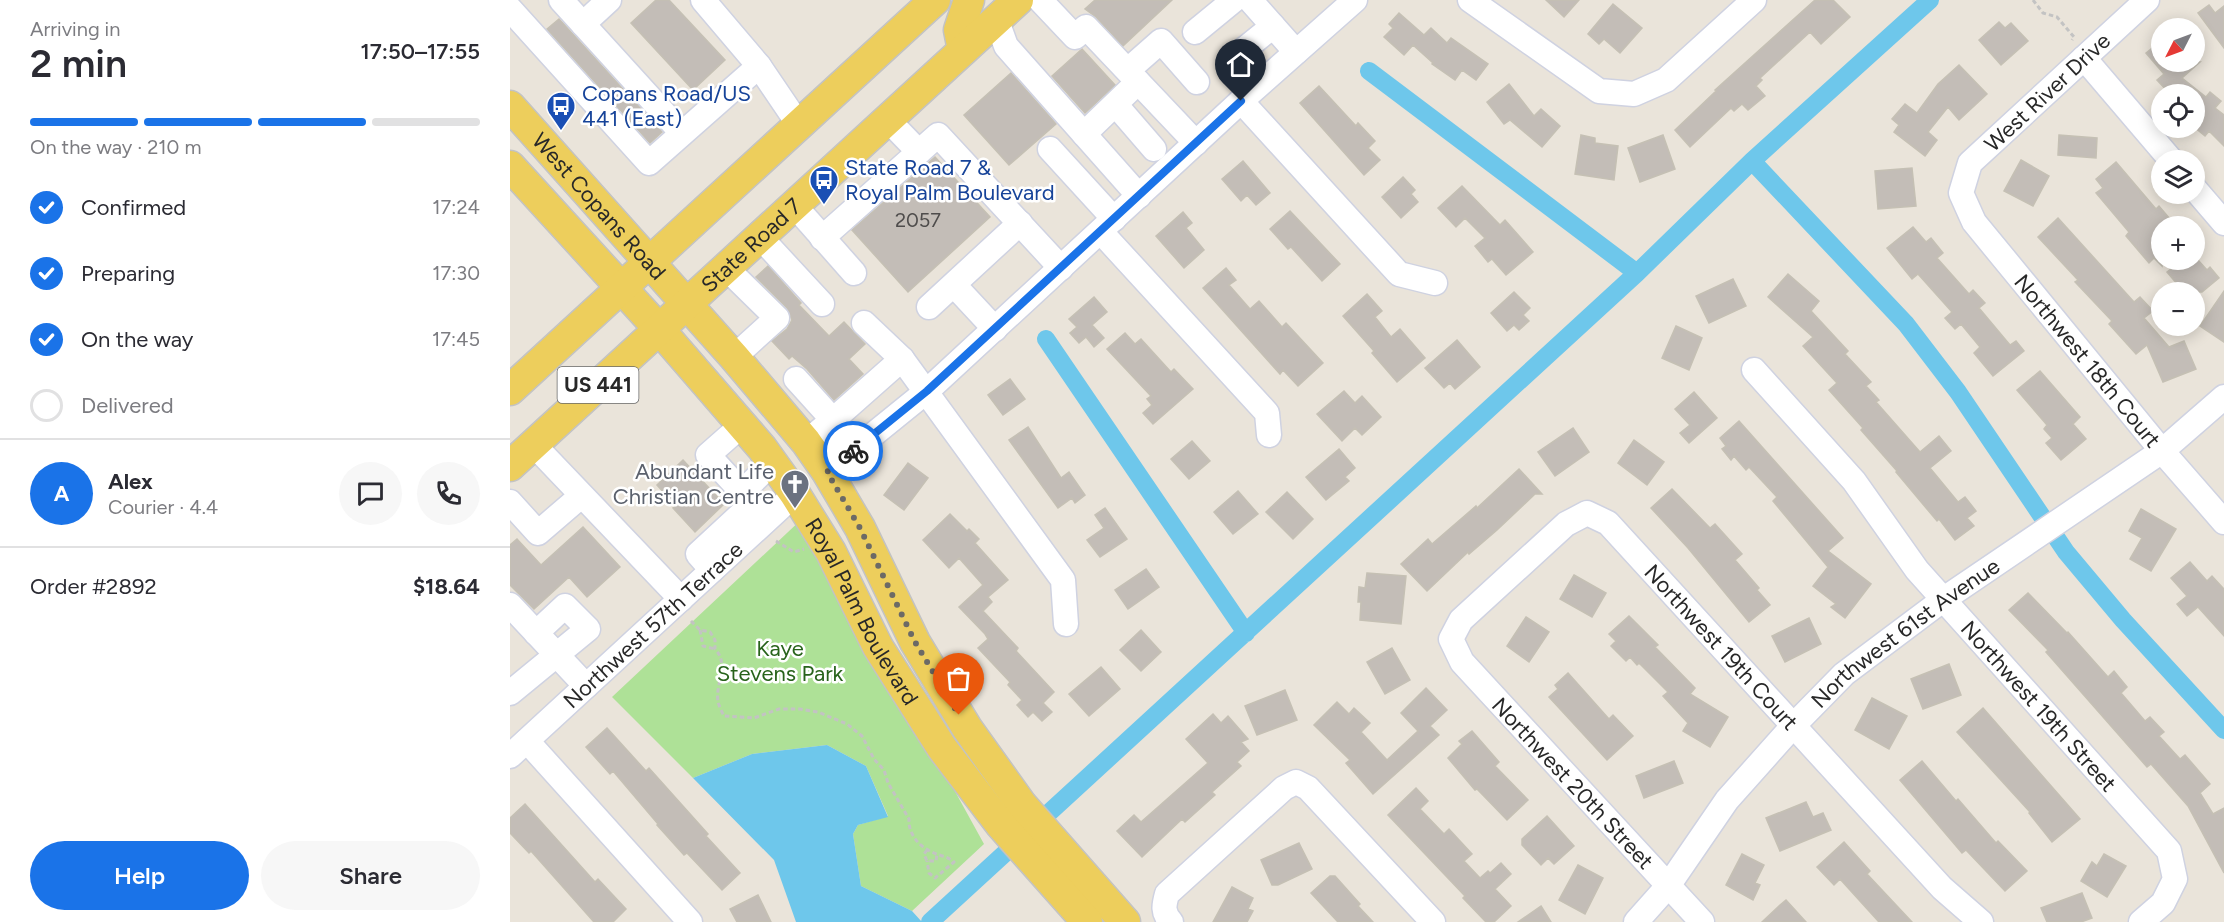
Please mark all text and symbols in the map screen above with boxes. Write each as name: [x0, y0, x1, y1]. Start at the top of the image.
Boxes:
text: Arriving in: [30, 17, 120, 41]
north arrow: [2151, 18, 2205, 72]
map controls: [2151, 18, 2205, 336]
street label: West River Drive: [1979, 27, 2116, 158]
text: 17:50–17:55: [361, 38, 480, 65]
pin: [1215, 39, 1266, 101]
text: 2 min: [30, 40, 127, 87]
icon: home: [1224, 48, 1257, 81]
place label: Copans Road/US 441 (East): [582, 80, 751, 132]
button: locate: [2151, 84, 2205, 138]
bus stop icon: Copans Road/US 441 (East): [545, 90, 577, 132]
street label: West Copans Road: [526, 127, 671, 285]
text: On the way · 210 m: [30, 135, 201, 159]
button: layers: [2151, 150, 2205, 204]
place label: State Road 7 & Royal Palm Boulevard: [845, 154, 1055, 206]
bus stop icon: State Road 7 & Royal Palm Boulevard: [808, 164, 840, 206]
icon: check: [30, 191, 63, 224]
street label: State Road 7: [696, 192, 807, 298]
text: Confirmed: [81, 194, 186, 221]
text: 17:24: [432, 195, 480, 219]
house number: 2057: [895, 208, 941, 232]
button: +: [2151, 216, 2205, 270]
icon: check: [30, 257, 63, 290]
text: Preparing: [81, 260, 175, 287]
text: 17:30: [432, 261, 480, 285]
street label: Northwest 18th Court: [2008, 269, 2166, 453]
button: −: [2151, 282, 2205, 336]
icon: check: [30, 323, 63, 356]
text: On the way: [81, 326, 193, 353]
text: 17:45: [432, 327, 480, 351]
road number: US 441: [558, 367, 638, 403]
text: Delivered: [81, 392, 174, 419]
courier: [823, 421, 883, 481]
icon: bike: [837, 435, 870, 468]
place label: Abundant Life Christian Centre: [613, 458, 774, 510]
button: chat: [339, 462, 402, 525]
button: phone: [417, 462, 480, 525]
text: Alex: [108, 468, 153, 495]
church icon: Abundant Life Christian Centre: [779, 468, 811, 510]
text: A: [54, 480, 69, 507]
text: Courier · 4.4: [108, 495, 218, 519]
street label: Royal Palm Boulevard: [799, 513, 924, 710]
street label: Northwest 57th Terrace: [558, 536, 748, 714]
street label: Northwest 61st Avenue: [1805, 552, 2005, 714]
street label: Northwest 19th Court: [1638, 559, 1804, 736]
text: Order #2892: [30, 573, 157, 600]
text: $18.64: [413, 573, 480, 600]
street label: Northwest 19th Street: [1955, 615, 2122, 797]
park label: Kaye Stevens Park: [717, 635, 844, 687]
pin: [933, 653, 984, 715]
icon: bag: [942, 662, 975, 695]
street label: Northwest 20th Street: [1486, 692, 1659, 875]
button: Help: [30, 841, 249, 910]
button: Share: [261, 841, 480, 910]

